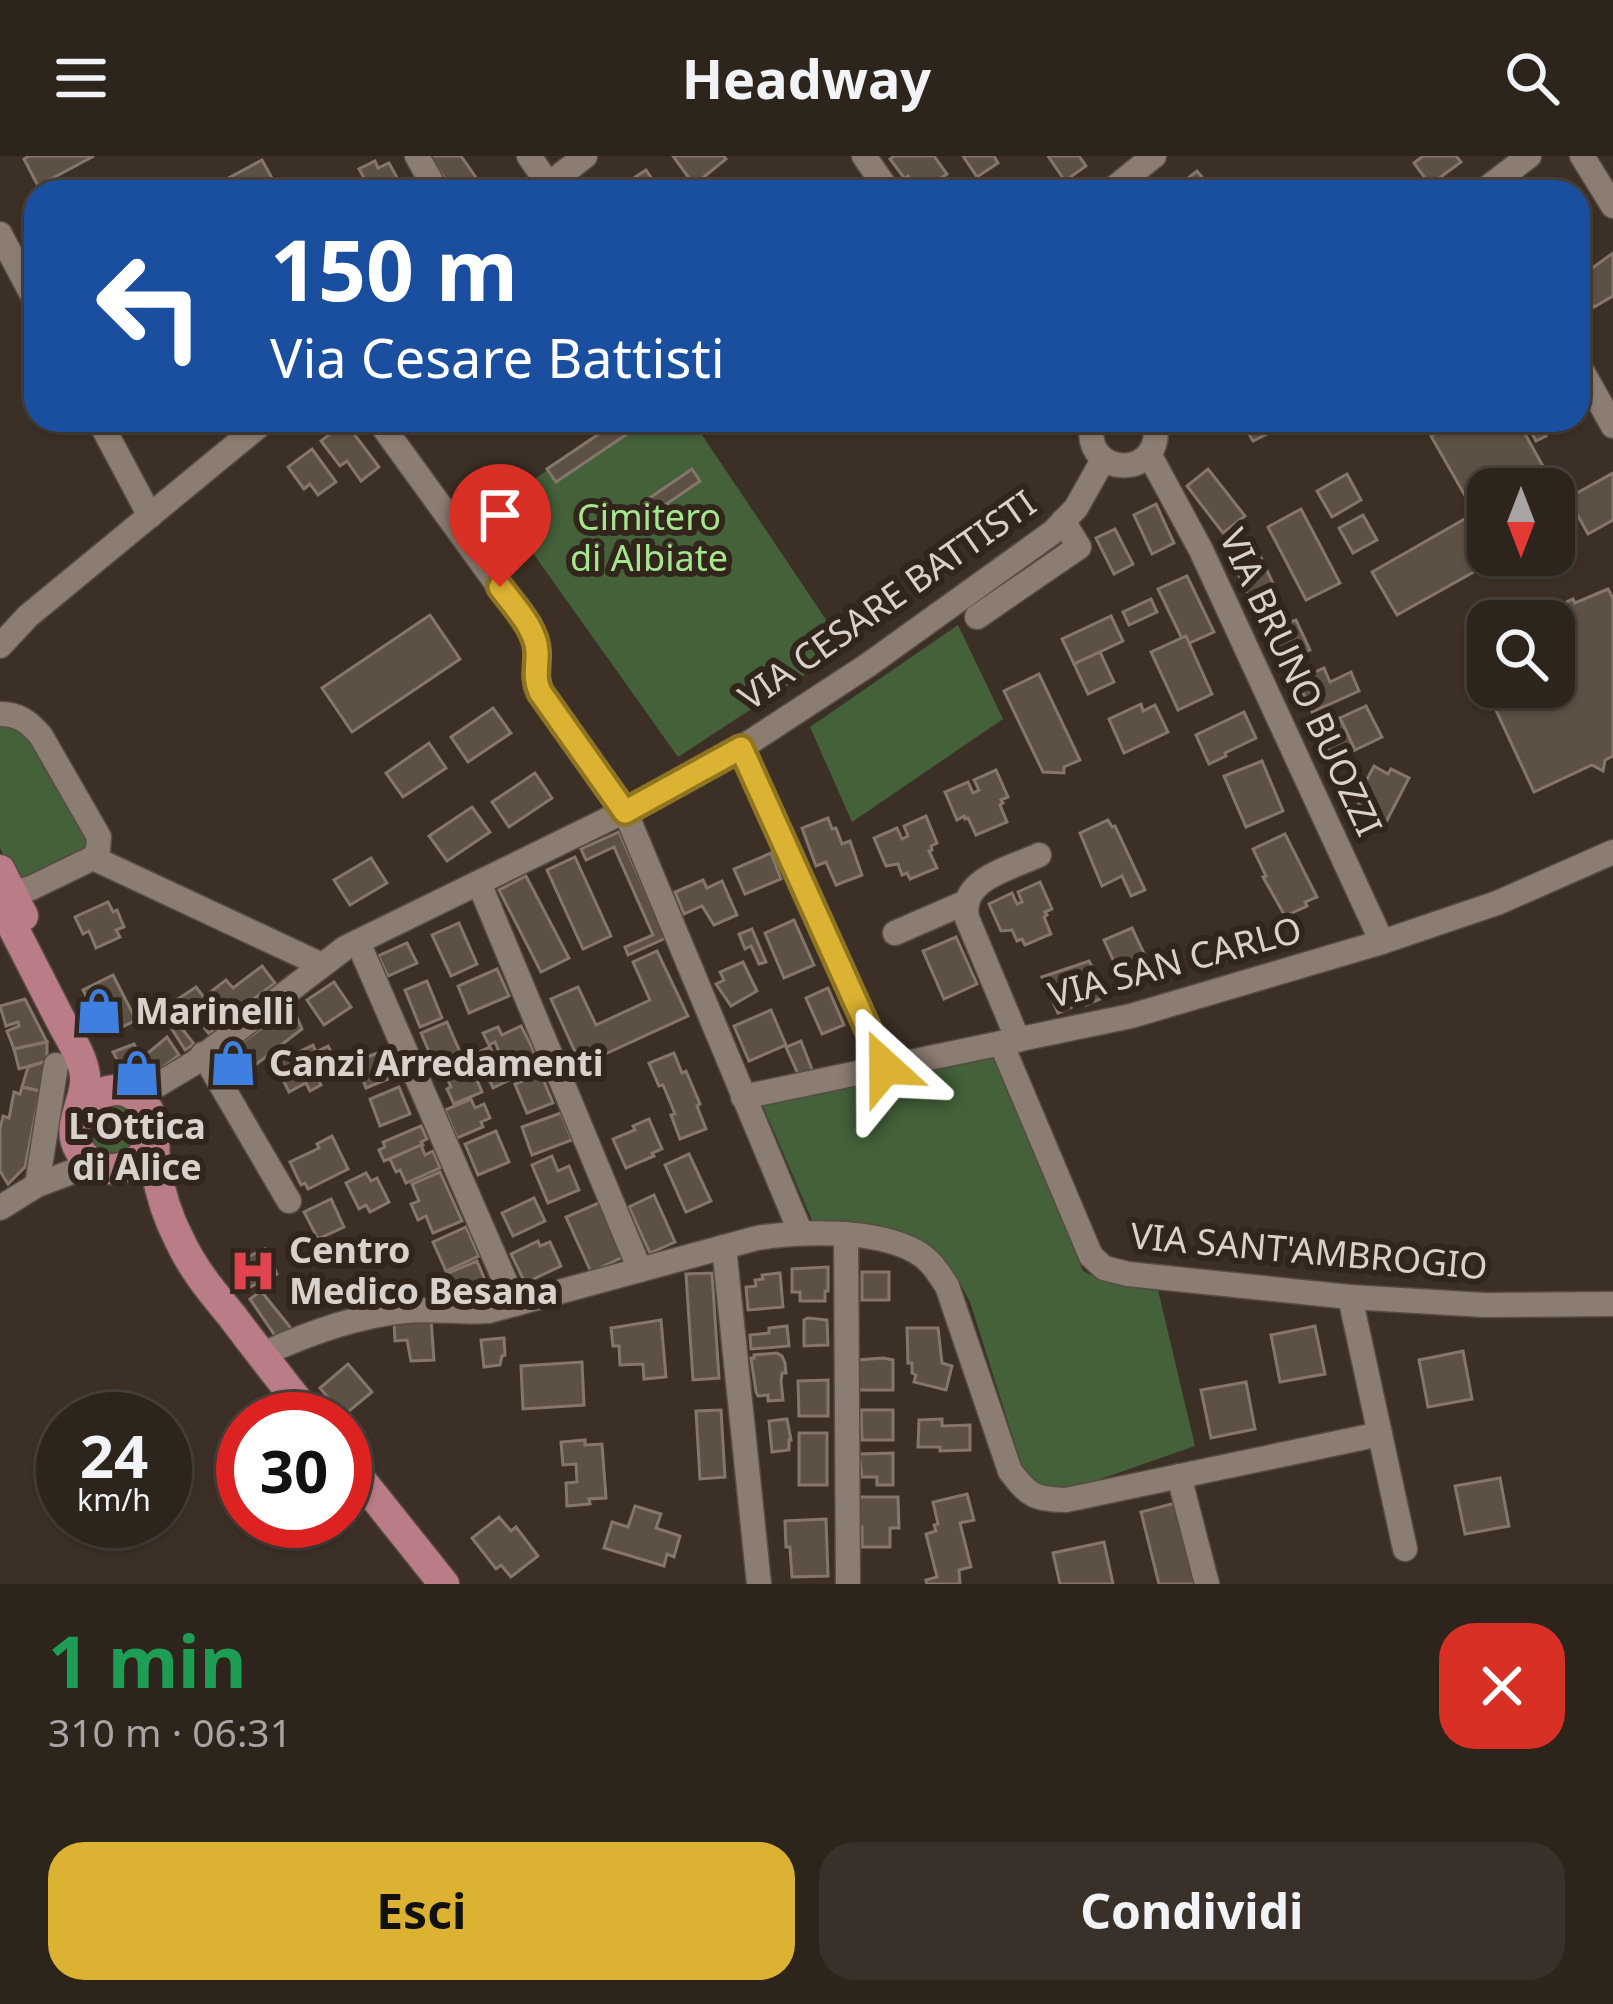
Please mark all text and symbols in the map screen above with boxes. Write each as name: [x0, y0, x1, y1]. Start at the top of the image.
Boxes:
text: Headway: [682, 41, 931, 115]
icon: menu: [48, 45, 114, 111]
icon: search: [1499, 45, 1565, 111]
text: 150 m: [270, 211, 518, 326]
icon: left: [72, 228, 228, 384]
text: Via Cesare Battisti: [270, 320, 725, 394]
pin: [449, 464, 551, 587]
north arrow: [1467, 468, 1575, 576]
map controls: [1467, 468, 1575, 708]
street label: VIA CESARE BATTISTI: [728, 478, 1045, 721]
icon: arrive: [467, 482, 533, 548]
park label: Cimitero di Albiate: [570, 492, 728, 582]
street label: VIA BRUNO BUOZZI: [1209, 520, 1394, 843]
button: search: [1467, 600, 1575, 708]
street label: VIA SAN CARLO: [1043, 904, 1307, 1019]
shop icon: Marinelli: [74, 986, 124, 1036]
place label: Marinelli: [135, 986, 294, 1035]
position arrow: [822, 1004, 948, 1130]
shop icon: Canzi Arredamenti: [208, 1038, 258, 1088]
place label: Canzi Arredamenti: [269, 1038, 604, 1087]
shop icon: L'Ottica di Alice: [112, 1048, 162, 1098]
place label: L'Ottica di Alice: [68, 1101, 206, 1191]
street label: VIA SANT'AMBROGIO: [1129, 1210, 1489, 1291]
place label: Centro Medico Besana: [289, 1225, 558, 1315]
hospital icon: Centro Medico Besana: [228, 1246, 278, 1296]
speed limit sign: 30: [216, 1392, 372, 1548]
text: 24: [80, 1414, 148, 1496]
text: km/h: [77, 1479, 151, 1520]
text: 1 min: [48, 1611, 246, 1709]
button: close: [1439, 1623, 1565, 1749]
text: 310 m · 06:31: [48, 1705, 292, 1758]
button: Esci: [48, 1842, 795, 1980]
button: Condividi: [819, 1842, 1565, 1980]

